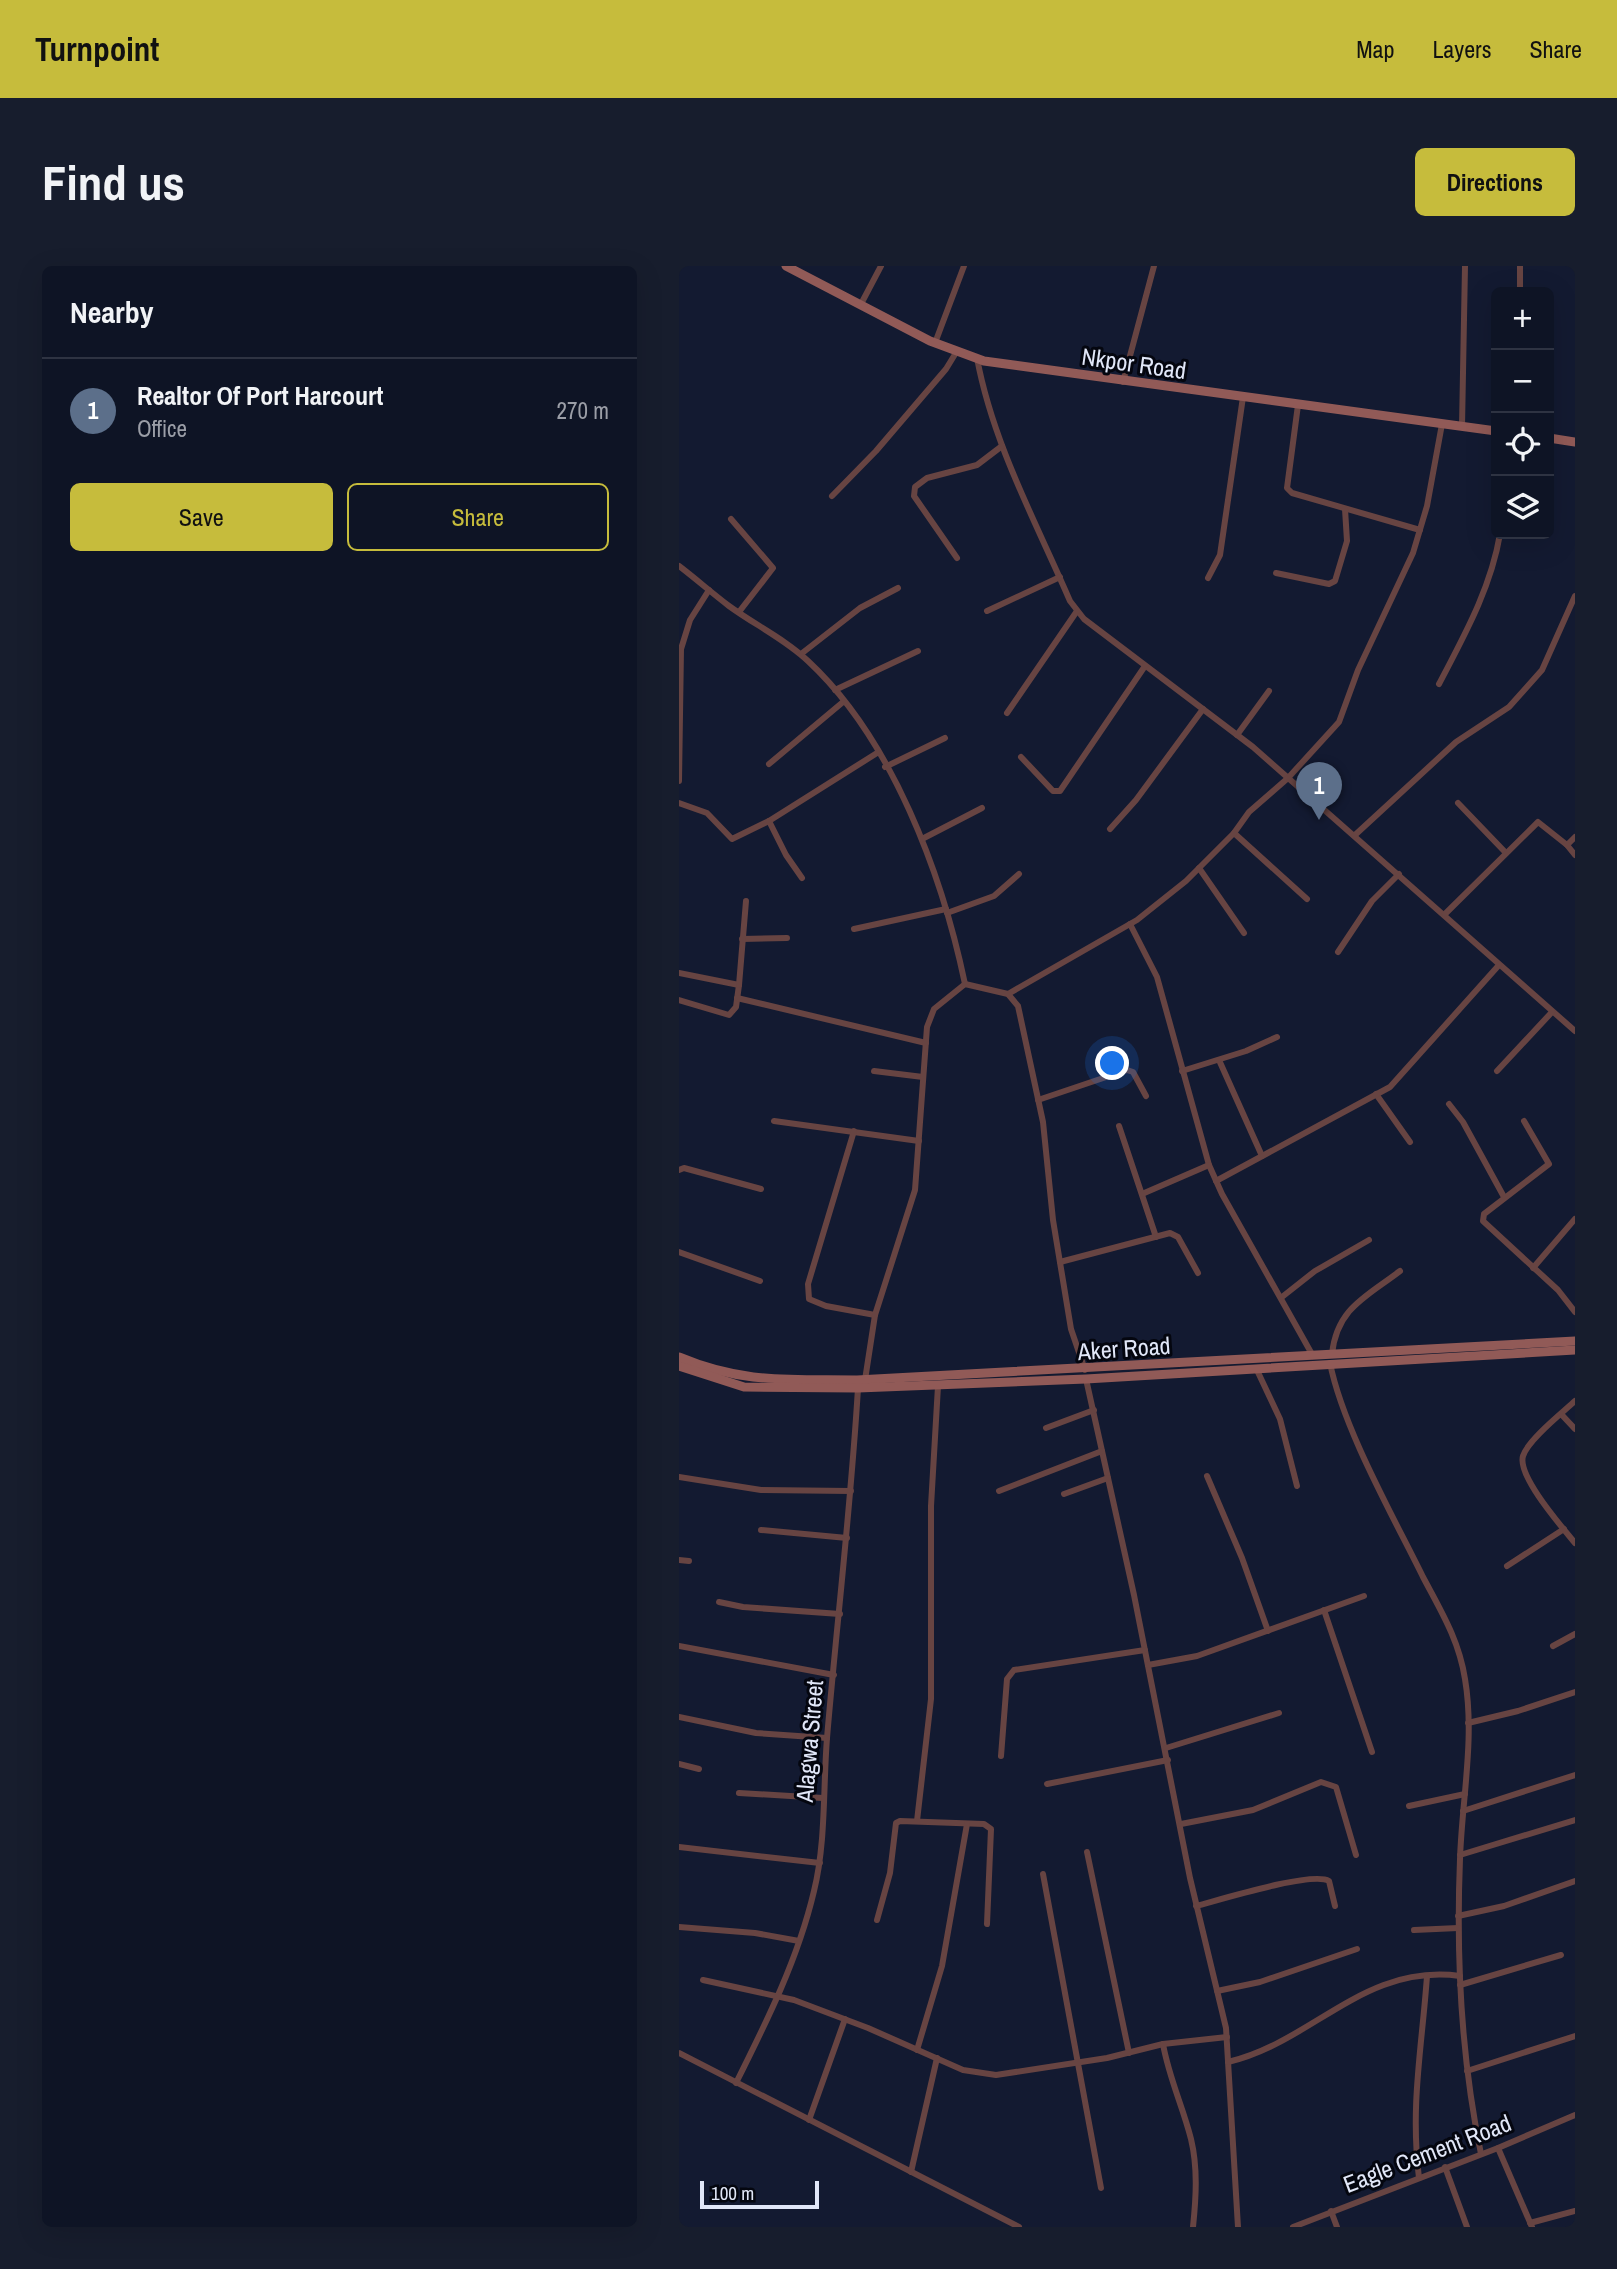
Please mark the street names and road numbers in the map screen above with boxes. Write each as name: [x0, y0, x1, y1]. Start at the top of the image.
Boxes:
street label: Nkpor Road: [1080, 340, 1188, 386]
street label: Aker Road: [1076, 1329, 1171, 1367]
street label: Alagwa Street: [788, 1678, 830, 1804]
street label: Eagle Cement Road: [1339, 2106, 1515, 2200]

